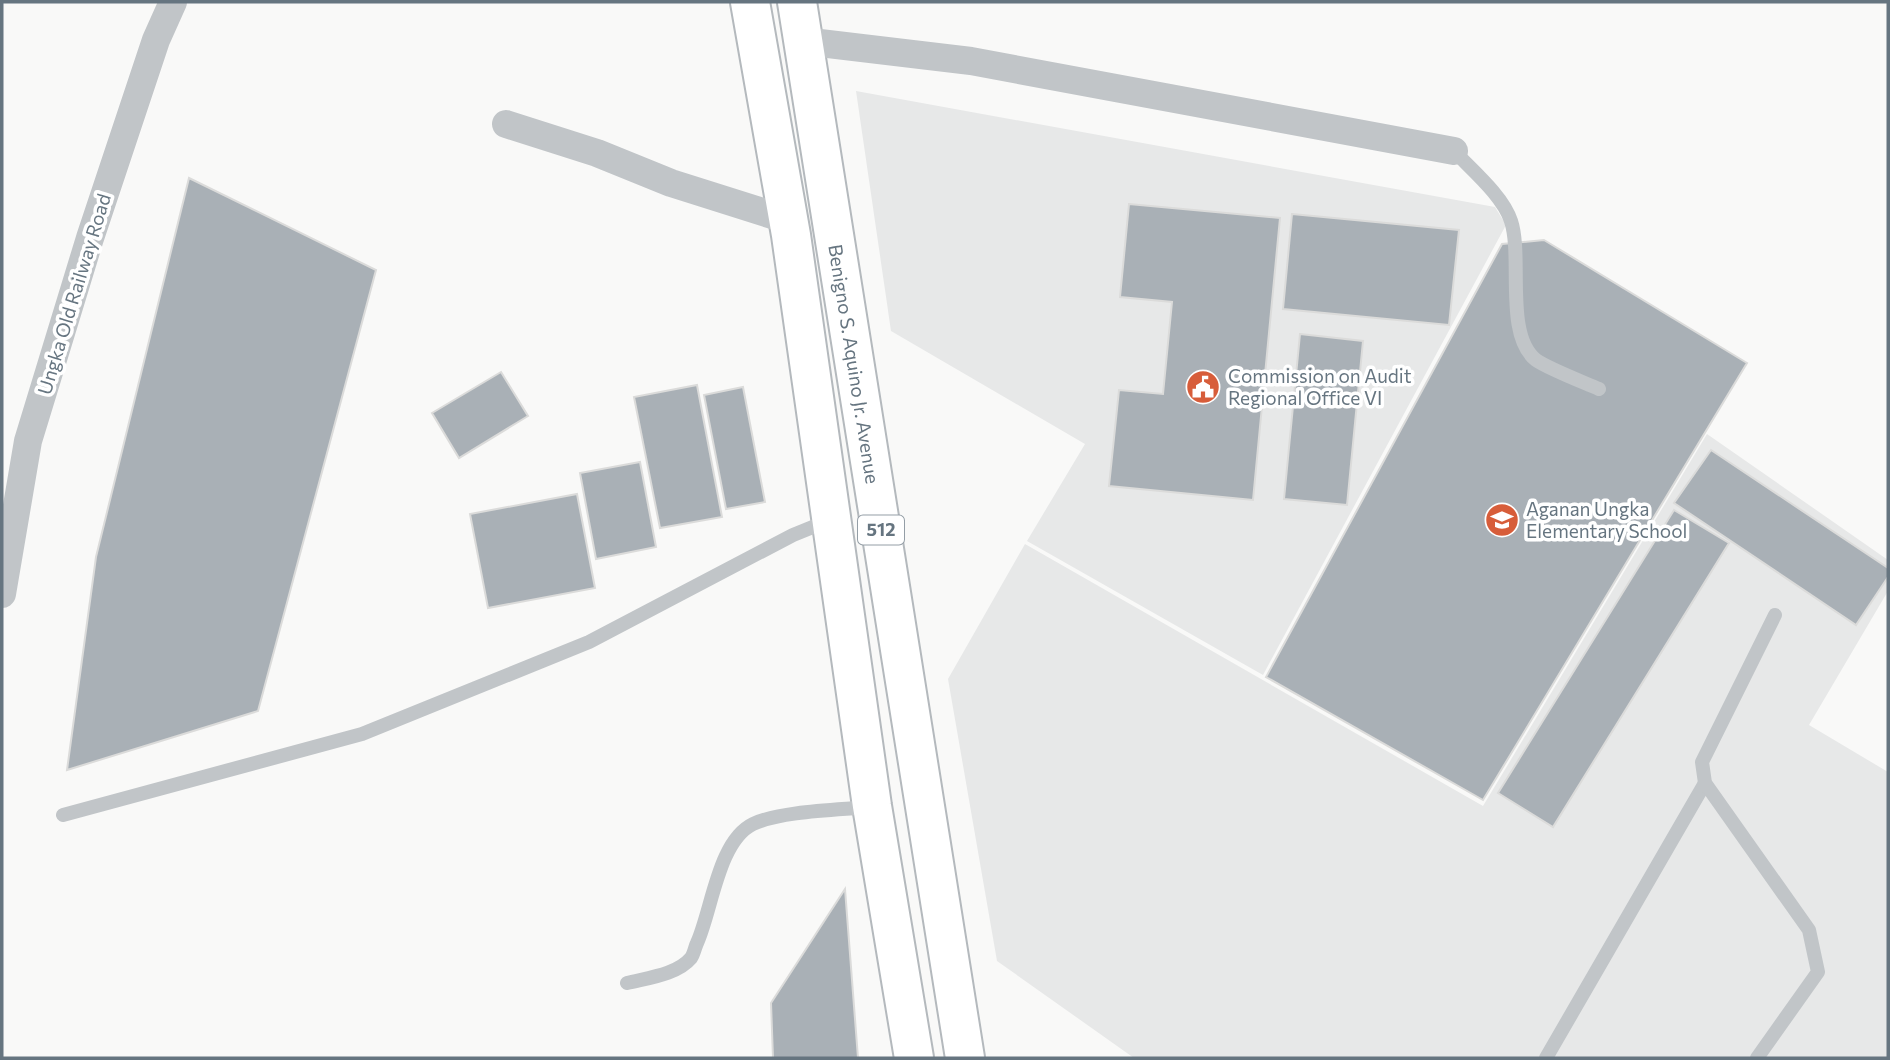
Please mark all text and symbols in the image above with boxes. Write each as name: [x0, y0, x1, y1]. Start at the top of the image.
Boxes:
street label: Ungka Old Railway Road: [32, 191, 115, 397]
street label: Benigno S. Aquino Jr. Avenue: [824, 242, 885, 485]
place label: Commission on Audit Regional Office VI: [1228, 364, 1412, 409]
public building icon: Commission on Audit Regional Office VI: [1184, 368, 1222, 406]
place label: Aganan Ungka Elementary School: [1526, 497, 1687, 542]
school or university icon: Aganan Ungka Elementary School: [1483, 501, 1521, 539]
road number: 512: [858, 516, 904, 544]

